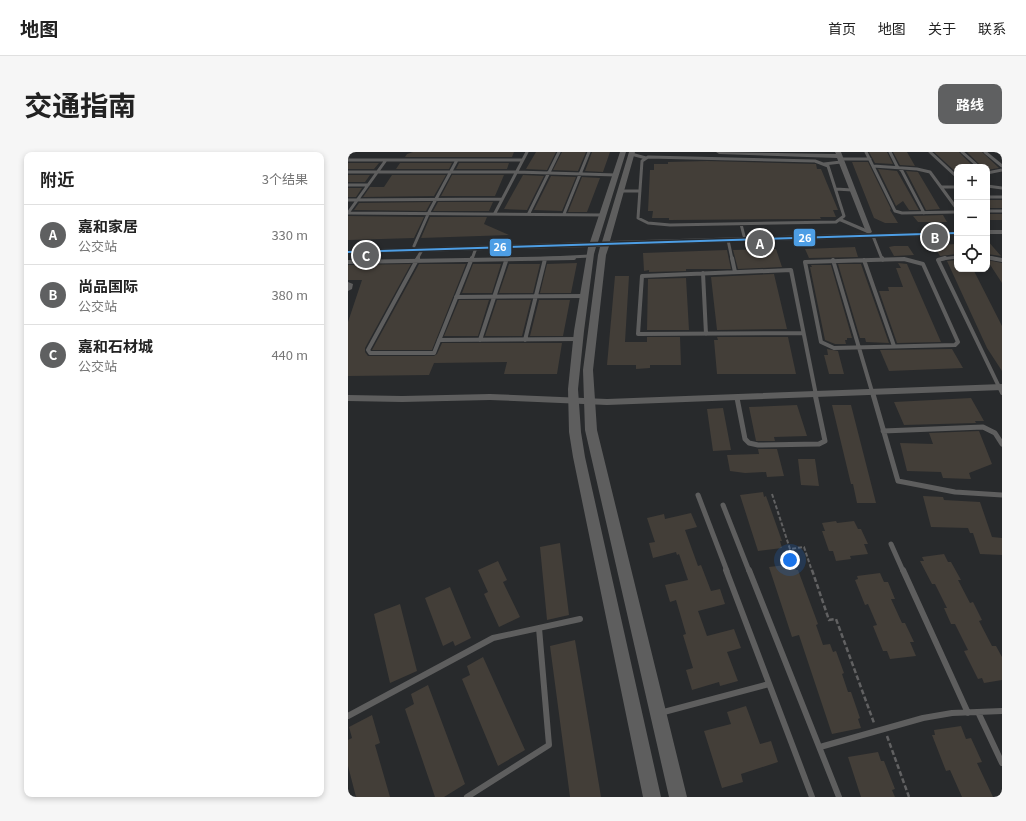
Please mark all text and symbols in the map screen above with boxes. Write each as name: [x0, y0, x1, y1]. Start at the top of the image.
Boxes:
text: 地图: [20, 14, 58, 41]
text: 首页: [828, 18, 856, 38]
text: 地图: [878, 18, 906, 38]
text: 关于: [928, 18, 956, 38]
text: 联系: [978, 18, 1006, 38]
text: 交通指南: [24, 84, 136, 124]
button: 路线: [938, 84, 1002, 124]
map controls: [954, 164, 990, 272]
button: +: [954, 164, 990, 200]
text: 附近: [40, 166, 74, 191]
text: 3个结果: [262, 169, 308, 188]
button: −: [954, 200, 990, 236]
text: 嘉和家居: [78, 215, 138, 236]
pin: B: [922, 222, 948, 252]
text: A: [49, 225, 57, 244]
text: 330 m: [271, 225, 308, 244]
pin: A: [747, 228, 773, 258]
line badge: 26: [793, 228, 816, 247]
text: 26: [799, 229, 812, 245]
text: 公交站: [78, 236, 117, 255]
button: locate: [954, 236, 990, 272]
line badge: 26: [489, 238, 512, 257]
text: 26: [494, 238, 507, 254]
pin: C: [353, 240, 379, 270]
text: 尚品国际: [78, 275, 138, 296]
text: B: [49, 285, 57, 304]
text: 380 m: [271, 285, 308, 304]
text: 公交站: [78, 296, 117, 315]
text: 嘉和石材城: [78, 335, 153, 356]
text: C: [49, 345, 57, 364]
text: 440 m: [271, 345, 308, 364]
text: 公交站: [78, 356, 117, 375]
your location: [780, 550, 800, 570]

